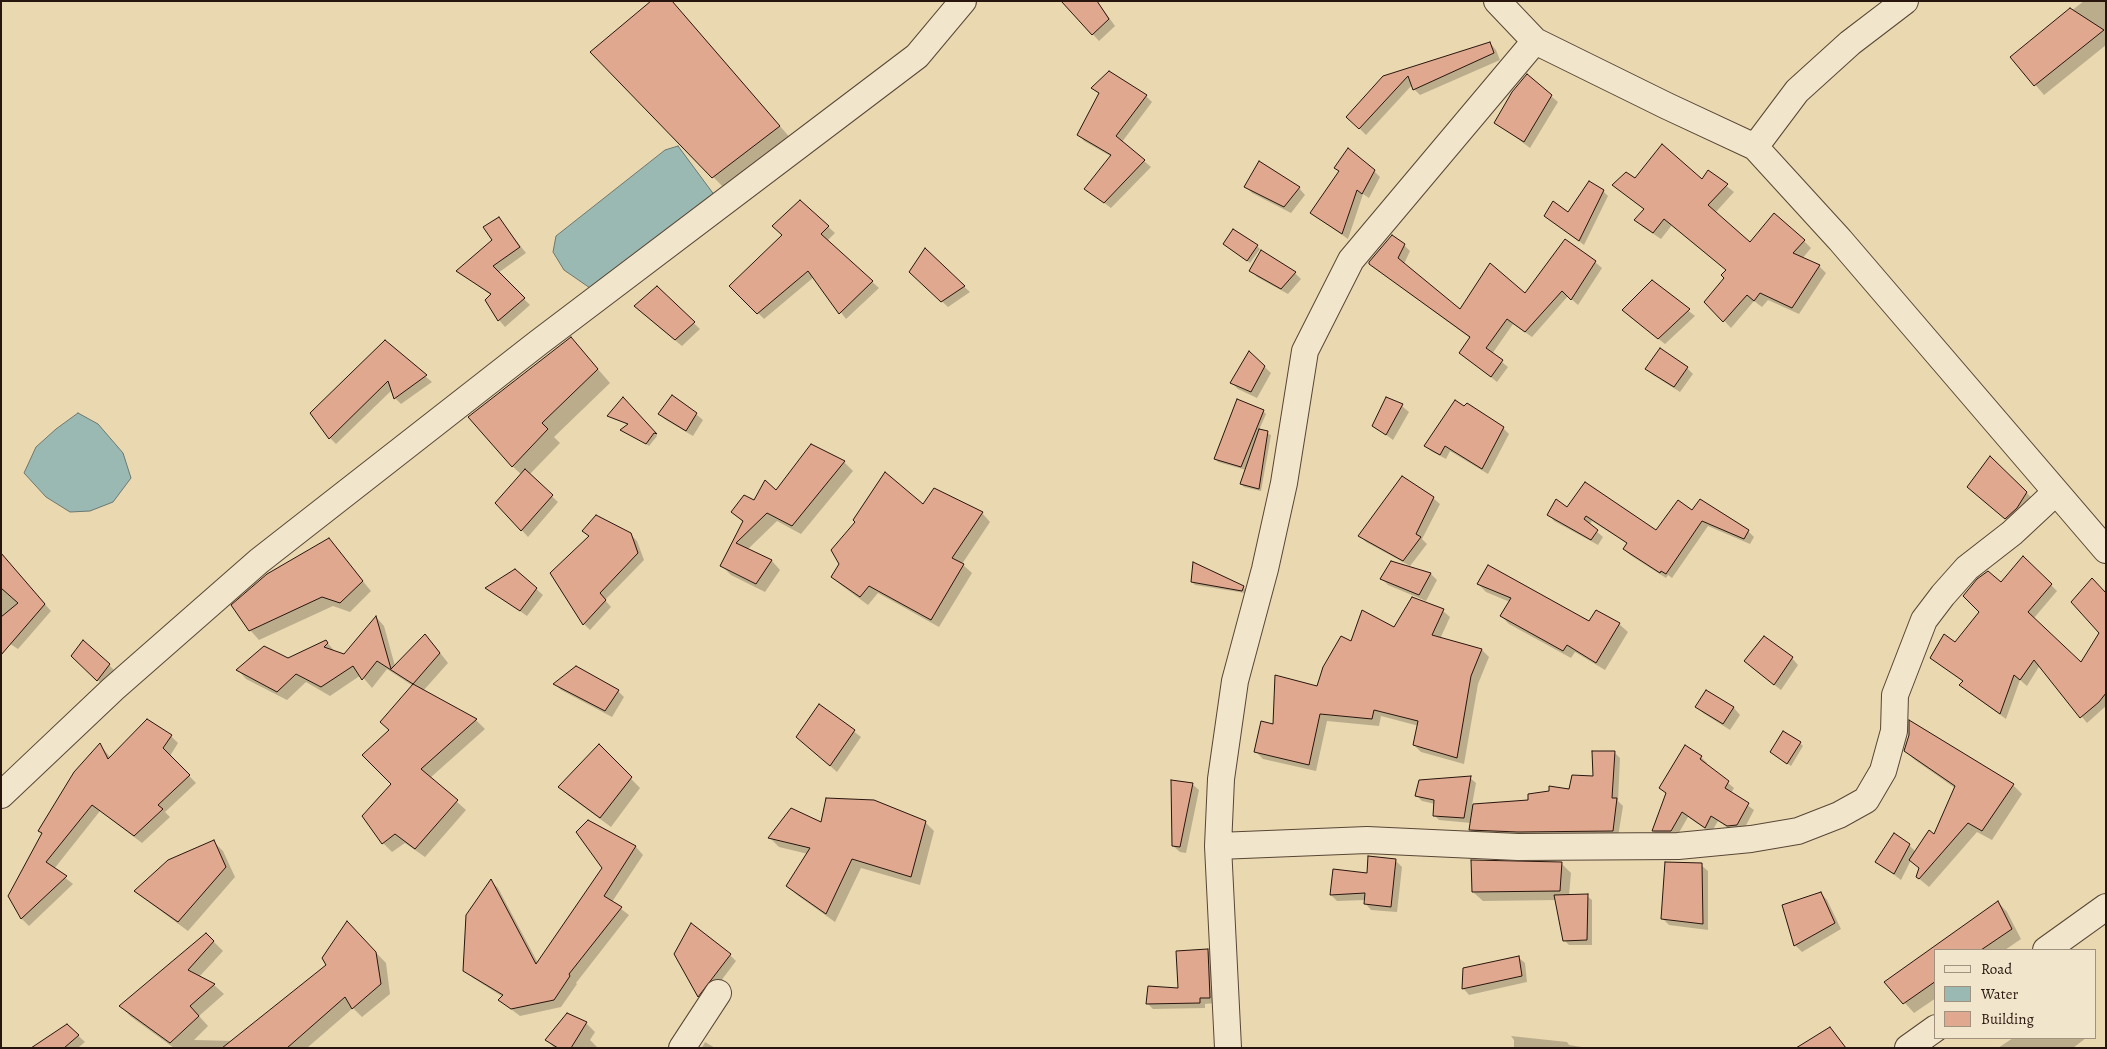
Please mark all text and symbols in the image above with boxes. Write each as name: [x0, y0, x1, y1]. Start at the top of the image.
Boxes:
legend: [1934, 949, 2097, 1039]
text: Road: [1981, 959, 2012, 979]
text: Water: [1981, 984, 2018, 1004]
text: Building: [1981, 1009, 2034, 1029]

